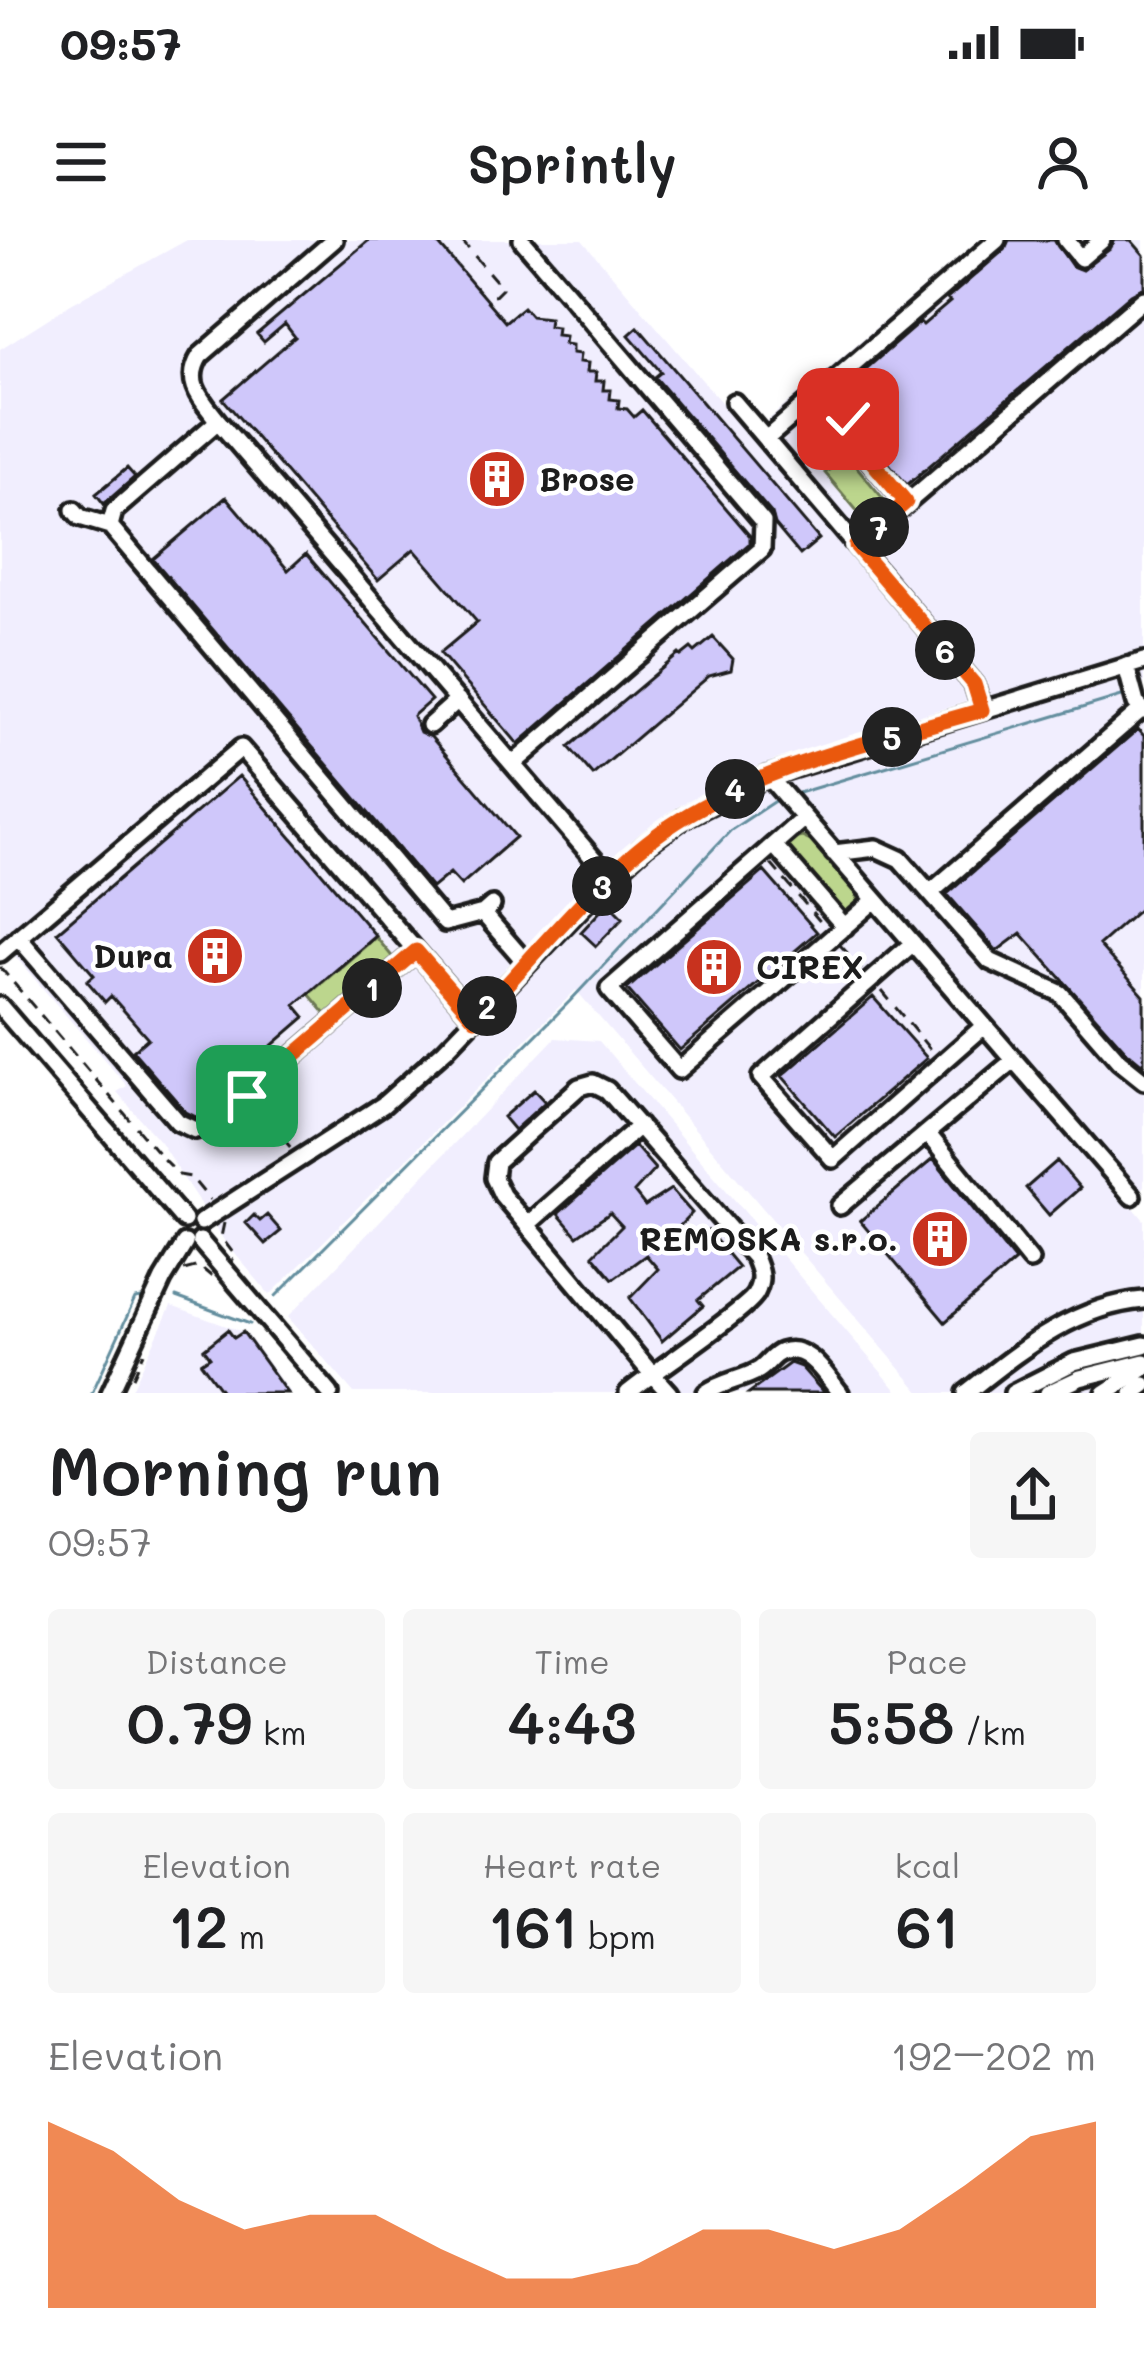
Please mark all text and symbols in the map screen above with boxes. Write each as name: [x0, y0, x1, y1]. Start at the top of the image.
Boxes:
text: 09:57: [60, 13, 182, 71]
text: Sprintly: [467, 127, 677, 198]
icon: menu: [48, 129, 114, 195]
icon: person: [1030, 129, 1096, 195]
pin: [797, 368, 899, 470]
icon: check: [815, 386, 881, 452]
building icon: Brose: [466, 448, 528, 510]
place label: Brose: [539, 456, 635, 499]
pin: 7: [849, 497, 909, 557]
text: 7: [870, 505, 888, 548]
pin: 6: [915, 620, 975, 680]
text: 6: [935, 628, 955, 671]
pin: 5: [862, 707, 922, 767]
text: 5: [882, 715, 902, 758]
pin: 4: [705, 759, 765, 819]
text: 4: [725, 767, 745, 810]
pin: 3: [572, 856, 632, 916]
text: 3: [592, 864, 612, 907]
building icon: Dura: [184, 925, 246, 987]
place label: Dura: [93, 933, 173, 976]
building icon: CIREX: [683, 936, 745, 998]
place label: CIREX: [756, 944, 864, 987]
pin: 1: [342, 958, 402, 1018]
text: 1: [365, 966, 379, 1009]
pin: 2: [457, 976, 517, 1036]
text: 2: [478, 984, 496, 1027]
pin: [196, 1045, 298, 1147]
icon: arrive: [214, 1063, 280, 1129]
building icon: REMOSKA s.r.o.: [909, 1208, 971, 1270]
place label: REMOSKA s.r.o.: [639, 1216, 898, 1259]
text: Morning run: [48, 1427, 442, 1513]
button: share: [970, 1432, 1096, 1558]
text: 09:57: [48, 1515, 152, 1566]
text: Distance: [146, 1639, 288, 1682]
text: Time: [534, 1639, 610, 1682]
text: Pace: [887, 1639, 968, 1682]
text: 0.79: [127, 1682, 252, 1760]
text: 4:43: [508, 1682, 636, 1760]
text: 5:58: [829, 1682, 954, 1760]
text: km: [252, 1710, 307, 1753]
text: /km: [954, 1710, 1026, 1753]
text: Elevation: [143, 1843, 291, 1886]
text: Heart rate: [483, 1843, 661, 1886]
text: kcal: [894, 1843, 960, 1886]
text: 12: [168, 1886, 228, 1964]
text: 161: [488, 1886, 578, 1964]
text: 61: [896, 1886, 959, 1964]
text: m: [228, 1914, 265, 1957]
text: bpm: [578, 1914, 656, 1957]
text: Elevation: [48, 2029, 223, 2080]
text: 192–202 m: [891, 2029, 1096, 2080]

